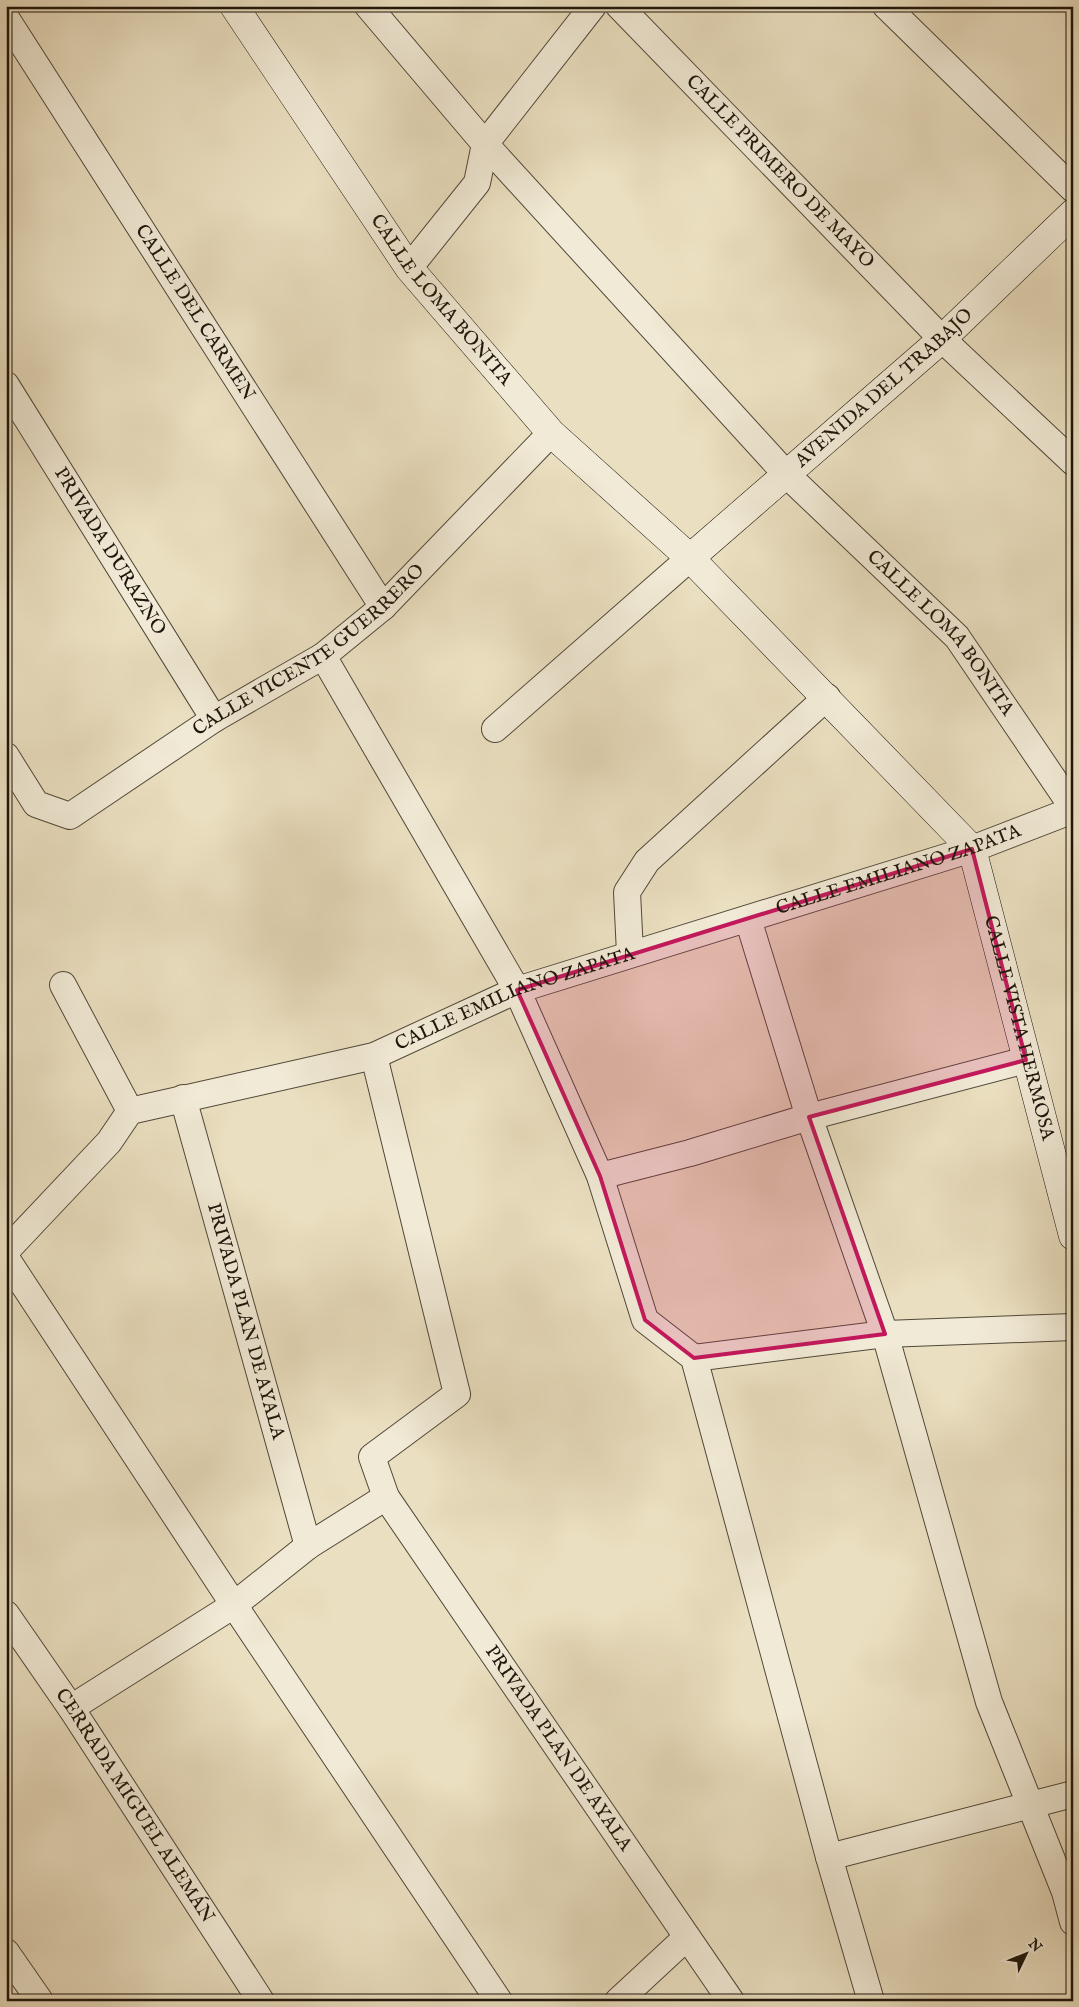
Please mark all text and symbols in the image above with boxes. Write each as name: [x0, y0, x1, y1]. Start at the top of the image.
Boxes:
street label: CALLE PRIMERO DE MAYO: [680, 70, 879, 274]
street label: CALLE LOMA BONITA: [365, 210, 518, 392]
street label: CALLE DEL CARMEN: [129, 220, 260, 405]
street label: AVENIDA DEL TRABAJO: [790, 303, 978, 474]
street label: PRIVADA DURAZNO: [48, 463, 171, 640]
street label: CALLE LOMA BONITA: [861, 545, 1020, 722]
street label: CALLE VICENTE GUERRERO: [188, 559, 430, 742]
street label: CALLE EMILIANO ZAPATA: [773, 819, 1025, 921]
street label: CALLE VISTA HERMOSA: [978, 913, 1060, 1144]
street label: CALLE EMILIANO ZAPATA: [391, 942, 639, 1057]
street label: PRIVADA PLAN DE AYALA: [201, 1201, 290, 1444]
street label: PRIVADA PLAN DE AYALA: [479, 1641, 638, 1857]
street label: CERRADA MIGUEL ALEMÁN: [49, 1684, 219, 1928]
north arrow: [1002, 1930, 1052, 1980]
text: N: [1023, 1935, 1045, 1956]

